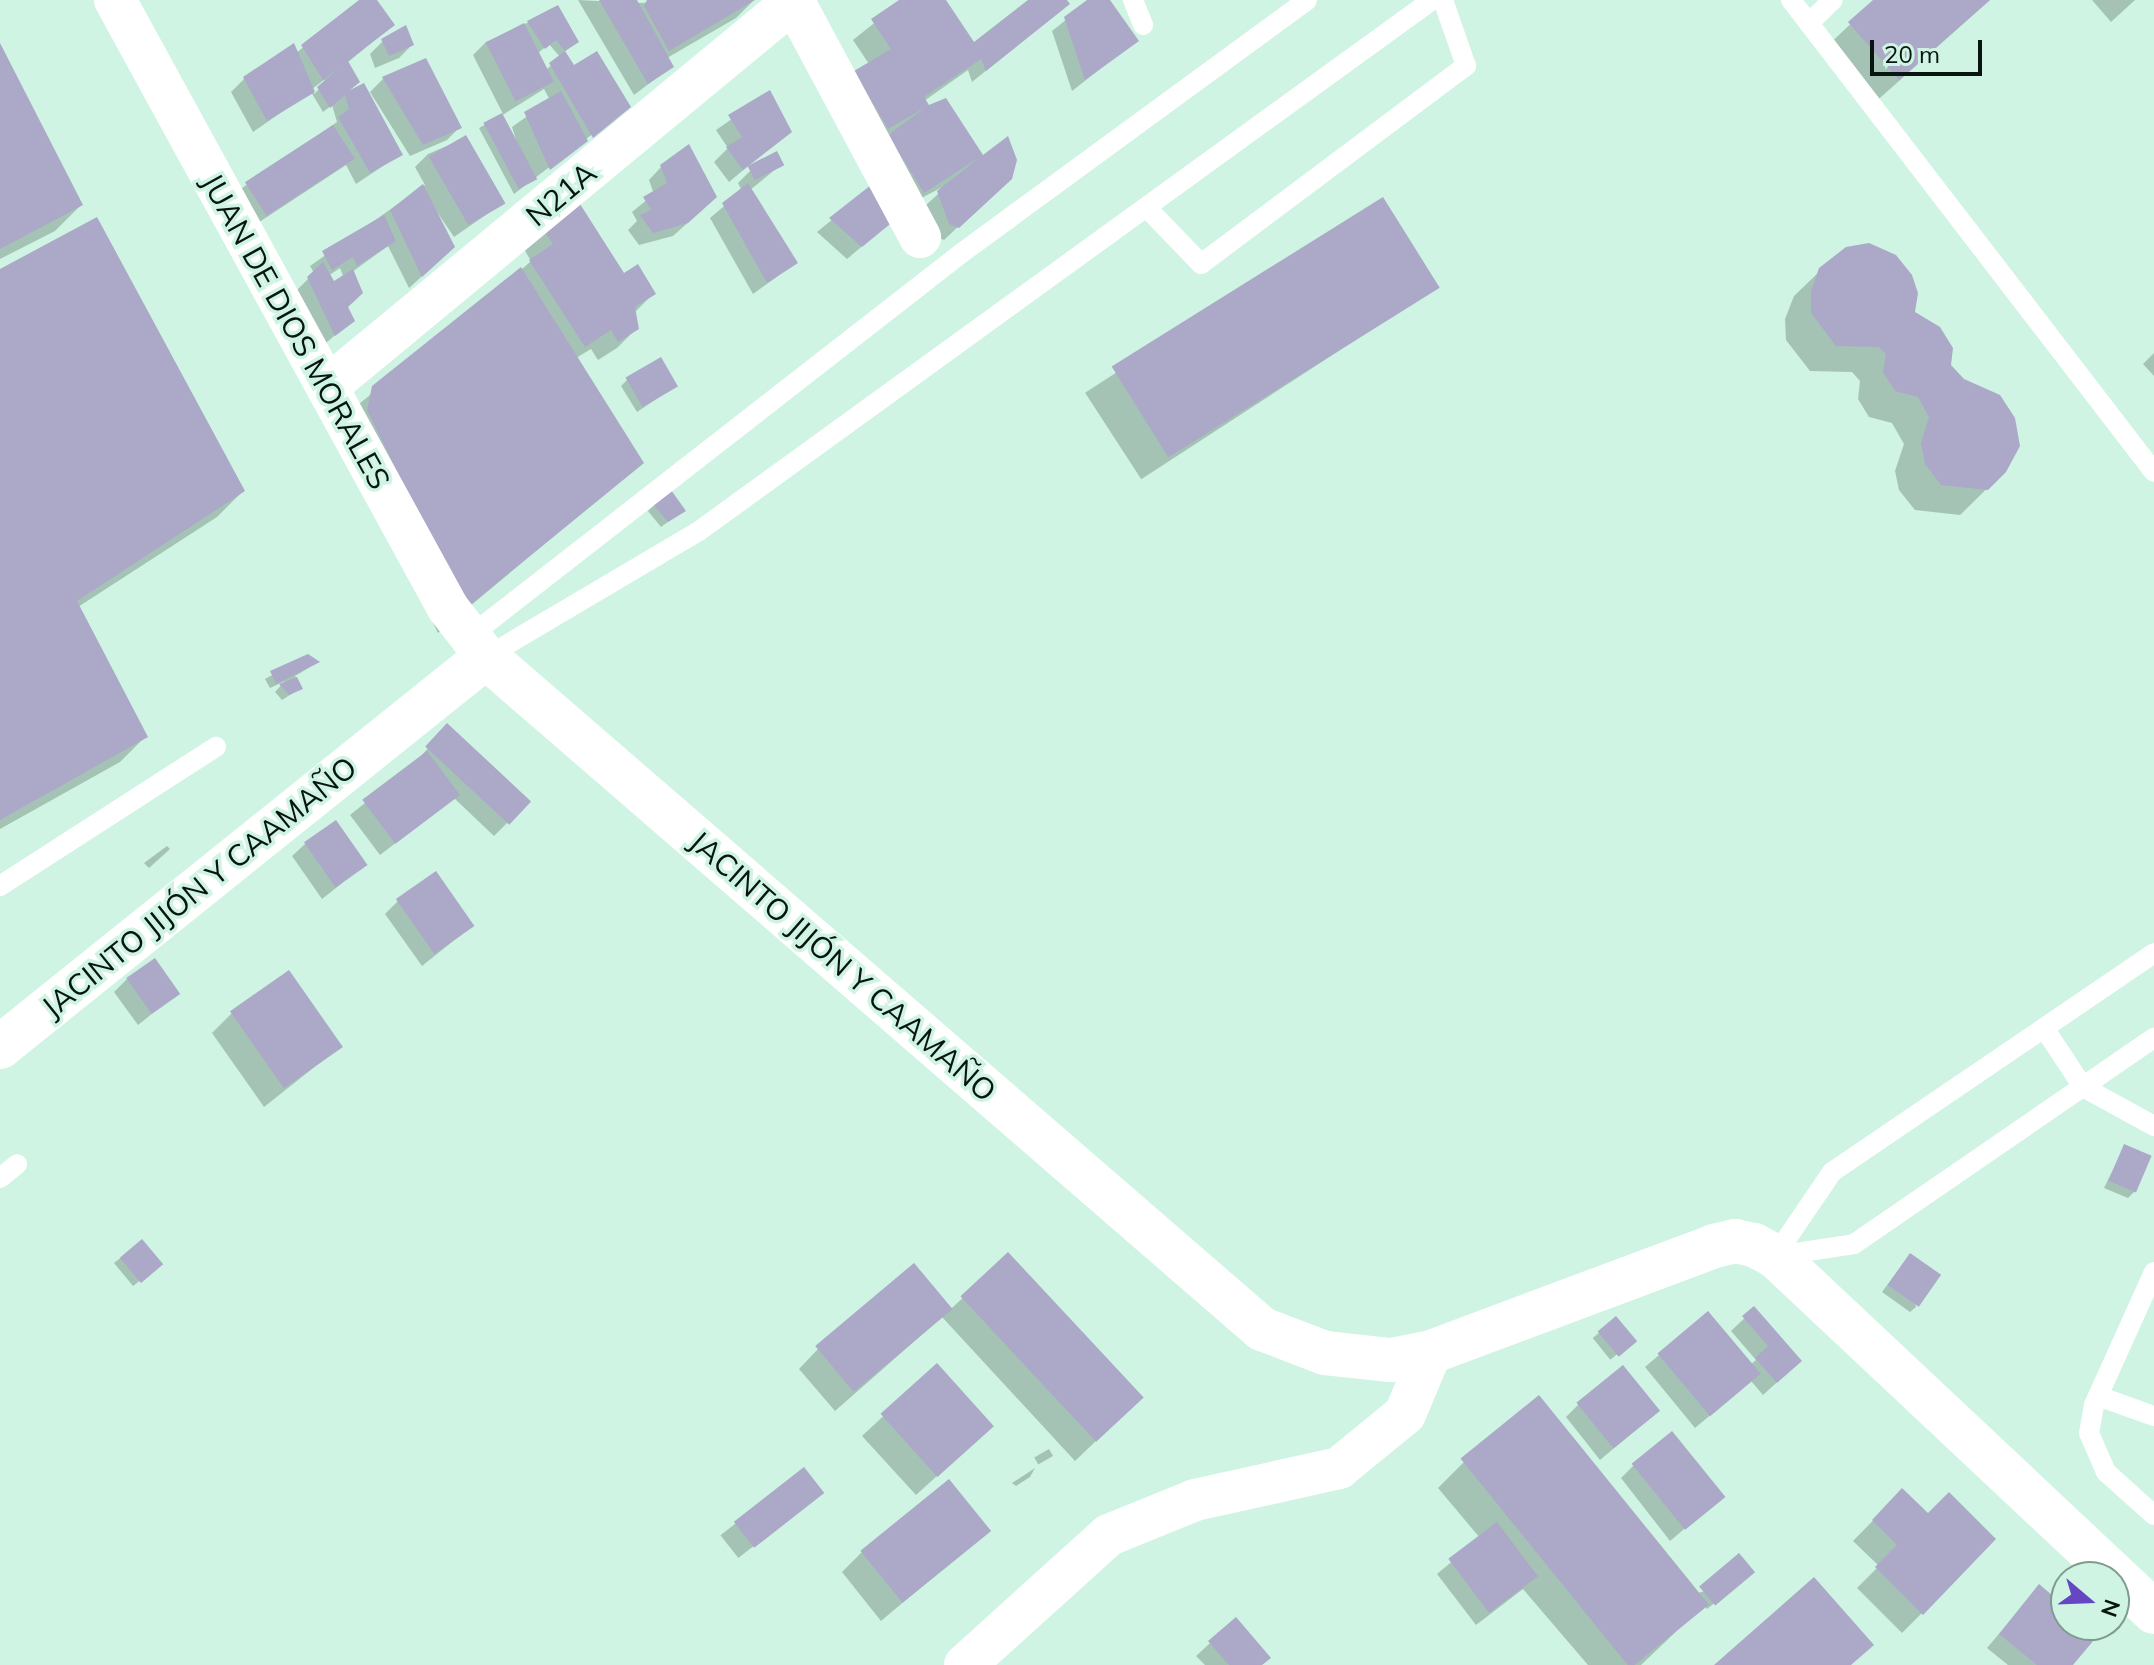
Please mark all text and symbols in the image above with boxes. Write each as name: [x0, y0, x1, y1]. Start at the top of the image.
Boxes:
scale bar: [1874, 24, 1986, 74]
text: 20 m: [1884, 39, 1940, 69]
street label: N21A: [519, 154, 603, 234]
street label: JUAN DE DIOS MORALES: [194, 167, 398, 495]
street label: JACINTO JIJÓN Y CAAMAÑO: [34, 749, 364, 1025]
street label: JACINTO JIJÓN Y CAAMAÑO: [682, 823, 1004, 1109]
north arrow: [2050, 1561, 2130, 1641]
text: N: [2095, 1596, 2127, 1621]

